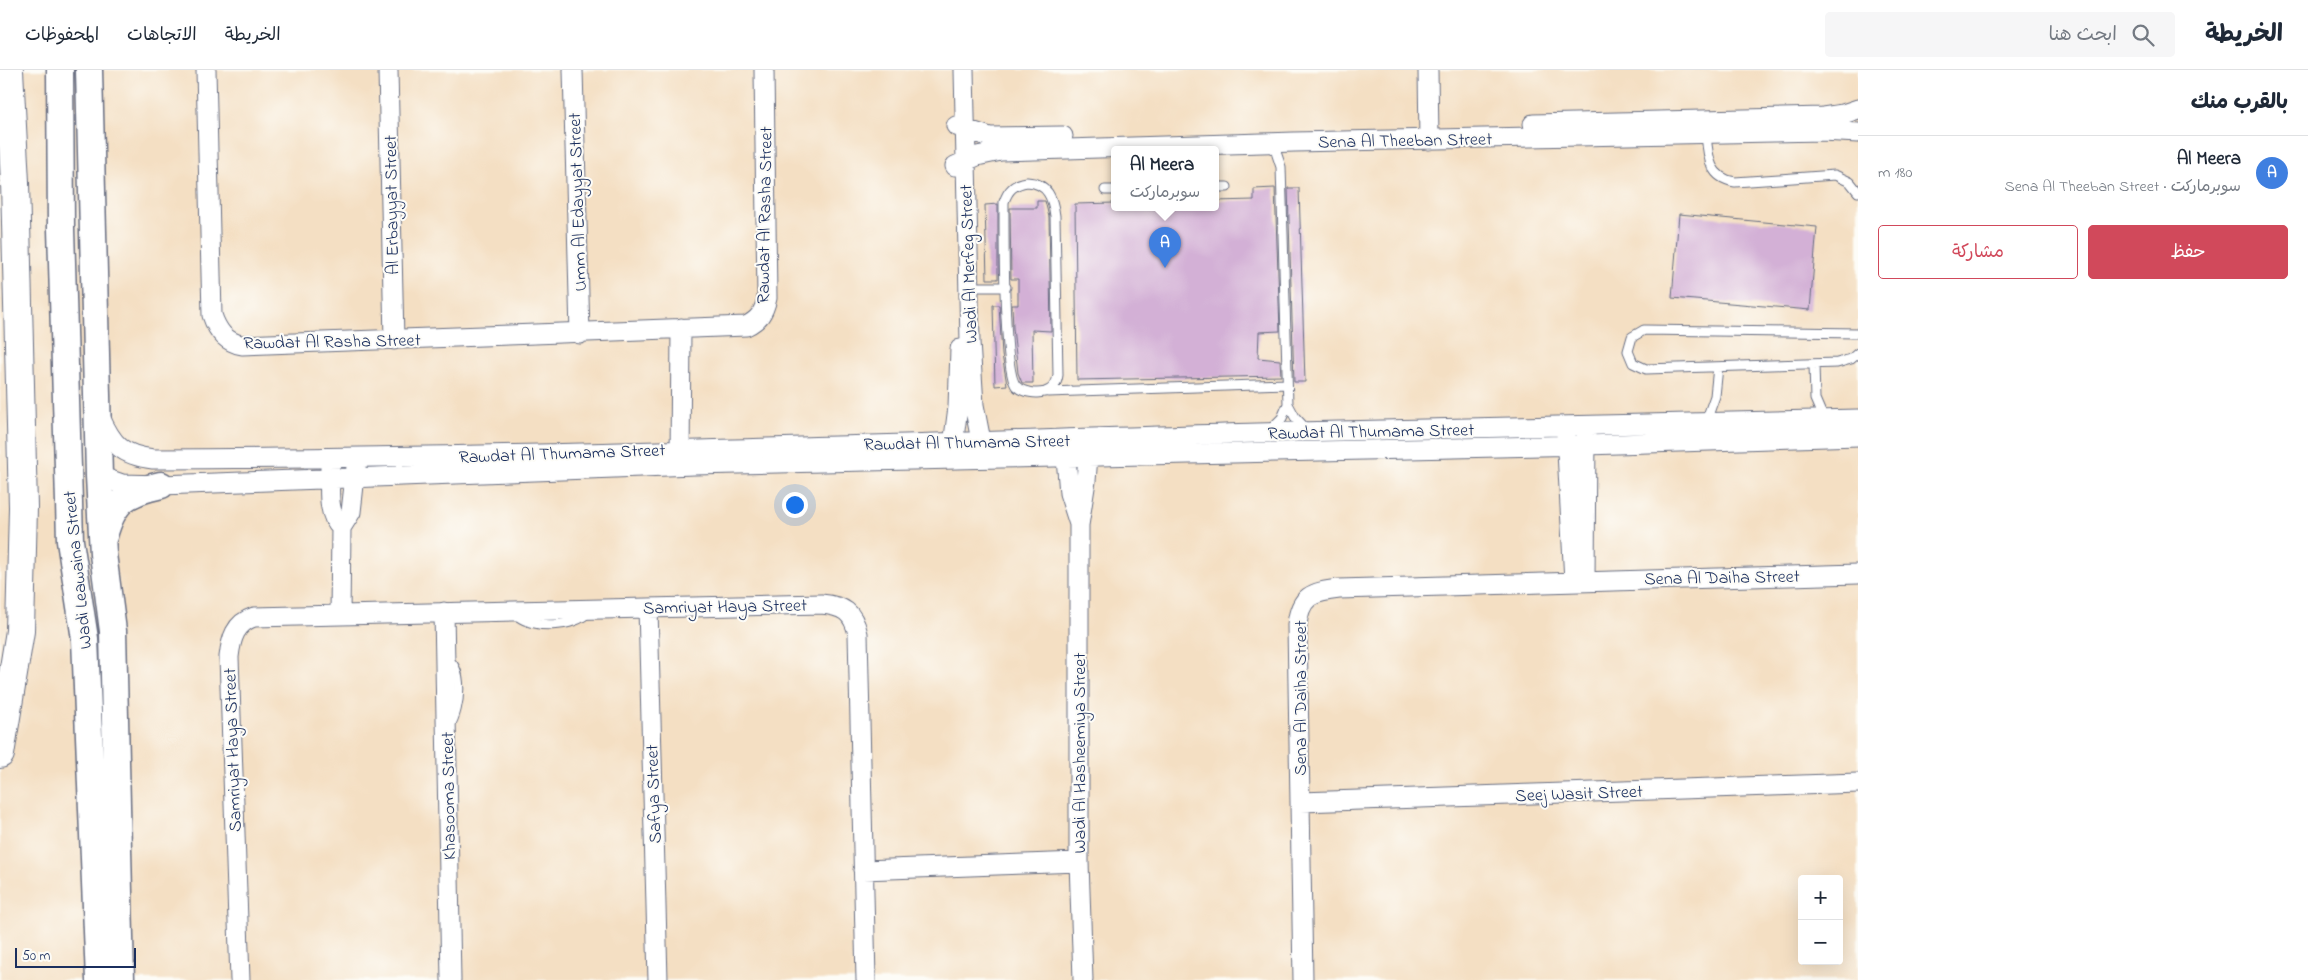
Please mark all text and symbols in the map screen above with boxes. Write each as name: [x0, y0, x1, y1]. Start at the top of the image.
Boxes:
search box: [1825, 12, 2175, 57]
text: الخريطة: [2205, 18, 2283, 53]
icon: search: [2129, 21, 2157, 49]
text: ابحث هنا: [2049, 22, 2117, 49]
text: المحفوظات: [25, 23, 99, 49]
text: الاتجاهات: [127, 23, 197, 49]
text: الخريطة: [225, 23, 281, 49]
text: بالقرب منك: [2191, 88, 2288, 118]
street label: Umm Al Edayyat Street: [563, 112, 595, 292]
street label: Rawdat Al Rasha Street: [751, 126, 781, 304]
street label: Sena Al Theeban Street: [1318, 127, 1492, 157]
street label: Al Erbayyat Street: [379, 135, 407, 275]
popup: [1111, 146, 1219, 211]
text: Al Meera: [2177, 146, 2241, 173]
text: Al Meera: [1130, 152, 1194, 179]
text: 180 m: [1878, 161, 1912, 185]
text: A: [2267, 161, 2277, 185]
text: سوبرماركت · Sena Al Theeban Street: [2004, 175, 2241, 199]
text: سوبرماركت: [1130, 181, 1200, 205]
street label: Wadi Al Merfeg Street: [954, 184, 987, 344]
button: مشاركة: [1878, 225, 2078, 279]
button: حفظ: [2088, 225, 2288, 279]
pin: A: [1149, 227, 1181, 268]
street label: Rawdat Al Rasha Street: [243, 328, 421, 358]
street label: Rawdat Al Thumama Street: [1268, 418, 1475, 448]
street label: Rawdat Al Thumama Street: [864, 429, 1071, 459]
street label: Rawdat Al Thumama Street: [458, 438, 666, 472]
street label: Wadi Leawaina Street: [58, 489, 100, 650]
your location: [782, 492, 808, 518]
street label: Sena Al Daiha Street: [1644, 565, 1800, 593]
street label: Samriyat Haya Street: [643, 594, 807, 622]
street label: Sena Al Daiha Street: [1289, 620, 1315, 776]
street label: Wadi Al Hasheemiya Street: [1068, 653, 1094, 853]
street label: Samriyat Haya Street: [218, 667, 250, 832]
street label: Khasooma Street: [436, 732, 464, 860]
street label: Safya Street: [640, 744, 670, 844]
street label: Seej Wasit Street: [1515, 780, 1643, 810]
map controls: [1798, 875, 1843, 965]
button: +: [1798, 875, 1843, 920]
button: −: [1798, 920, 1843, 965]
scale bar: [15, 945, 136, 968]
text: 50 m: [22, 946, 50, 967]

